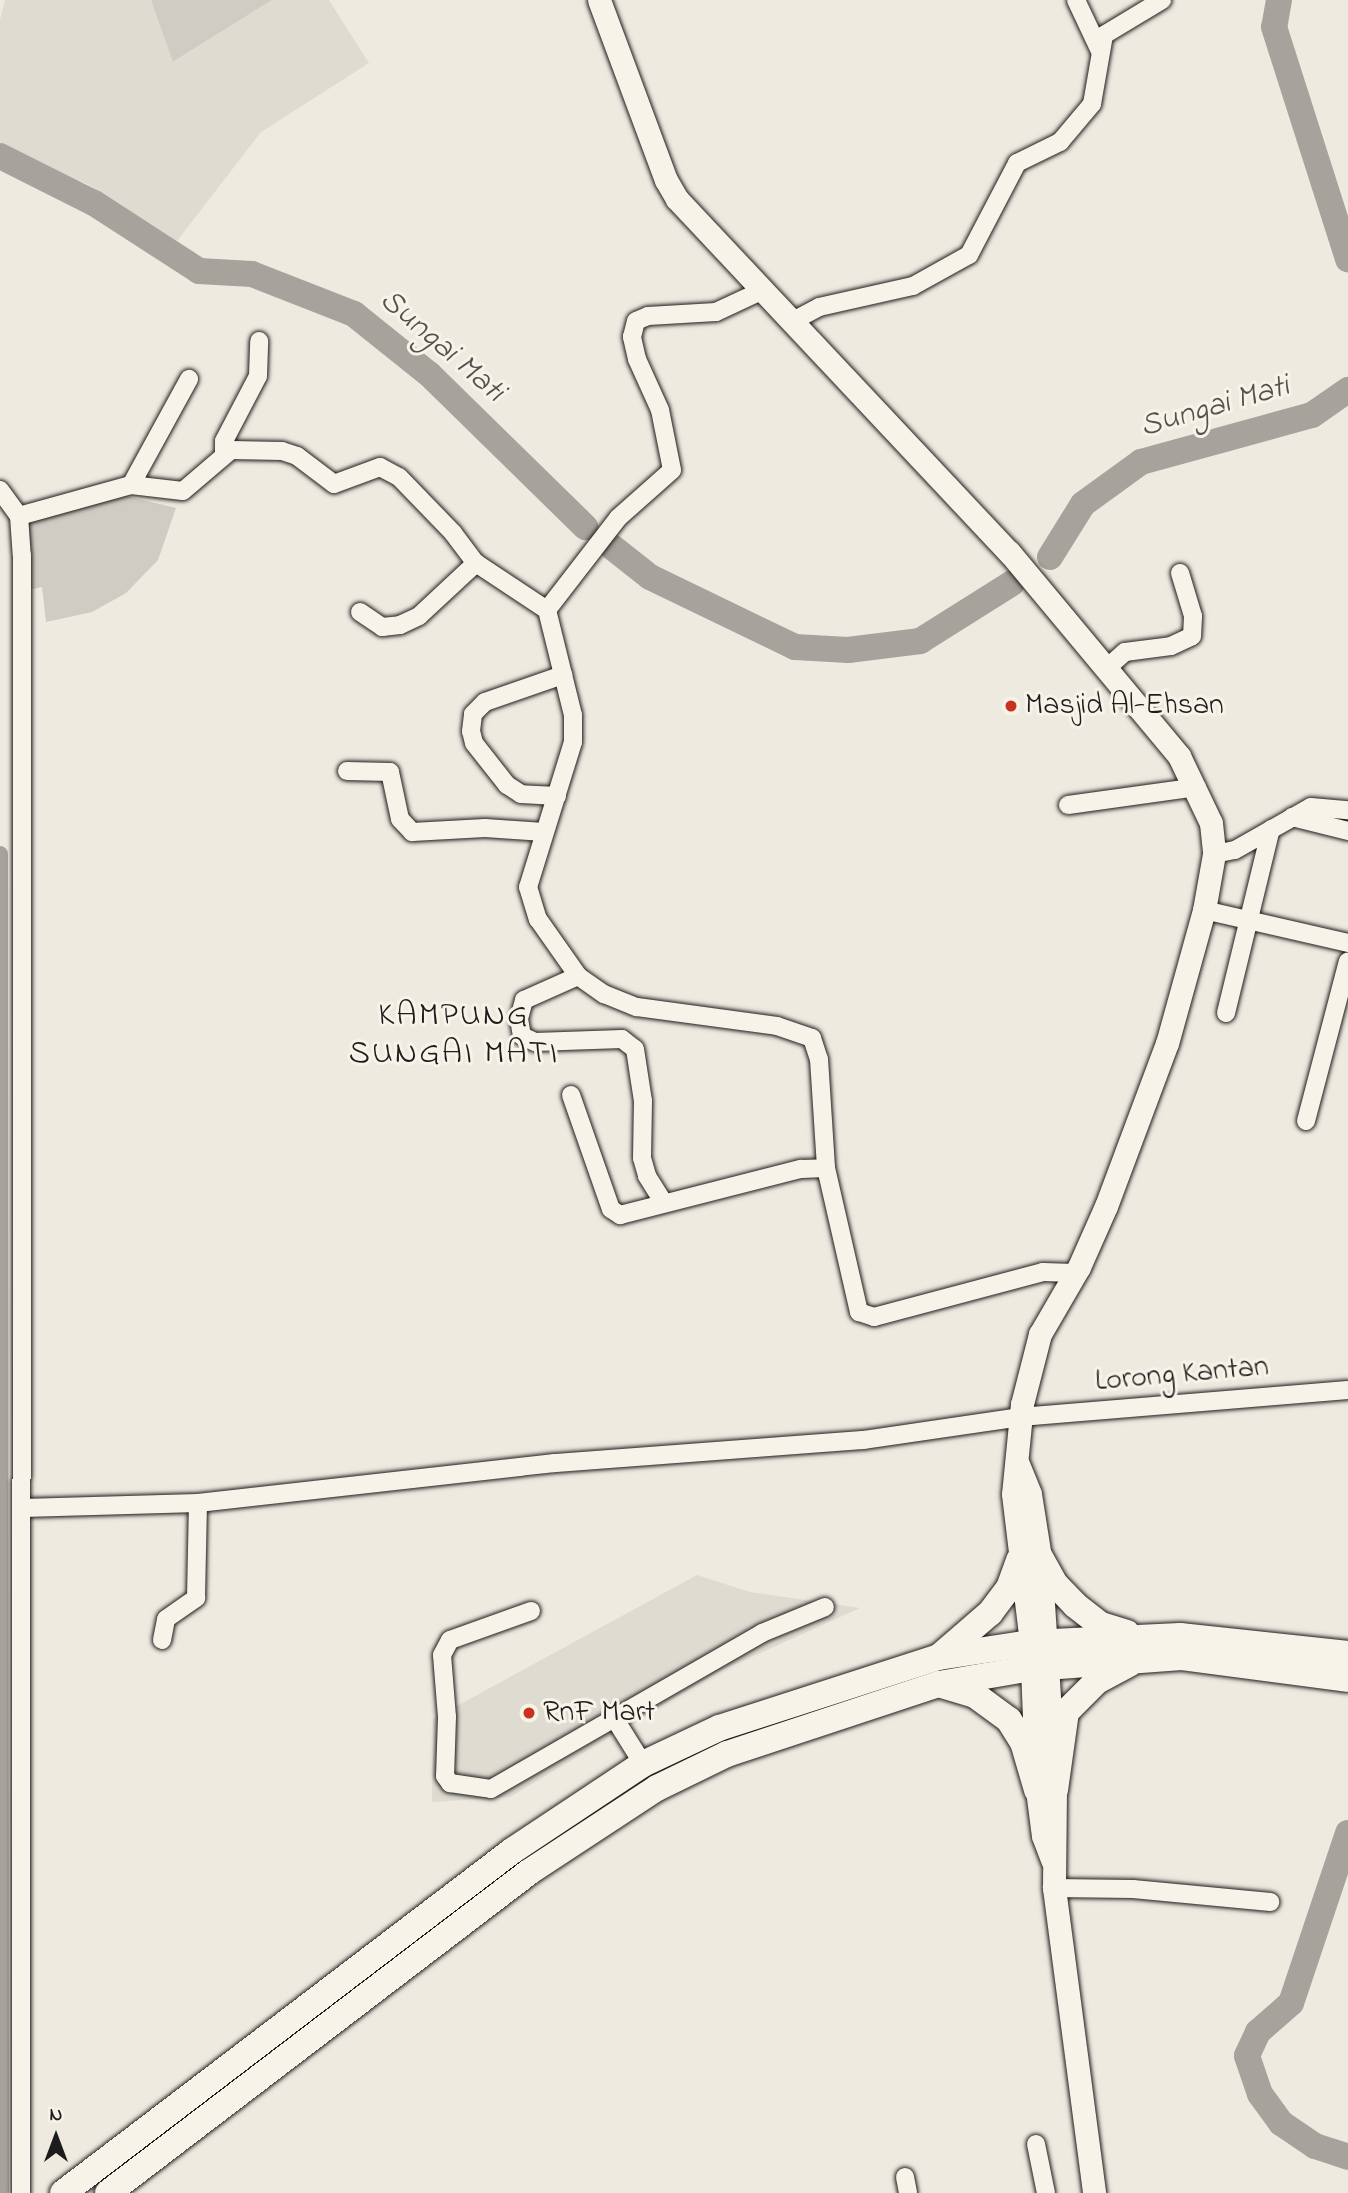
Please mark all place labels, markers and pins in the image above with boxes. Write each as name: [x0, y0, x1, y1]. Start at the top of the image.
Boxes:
place label: Masjid Al-Ehsan: [1025, 688, 1224, 724]
marker: Masjid Al-Ehsan: [1003, 698, 1019, 714]
place label: RnF Mart: [543, 1695, 655, 1731]
marker: RnF Mart: [521, 1705, 537, 1721]

